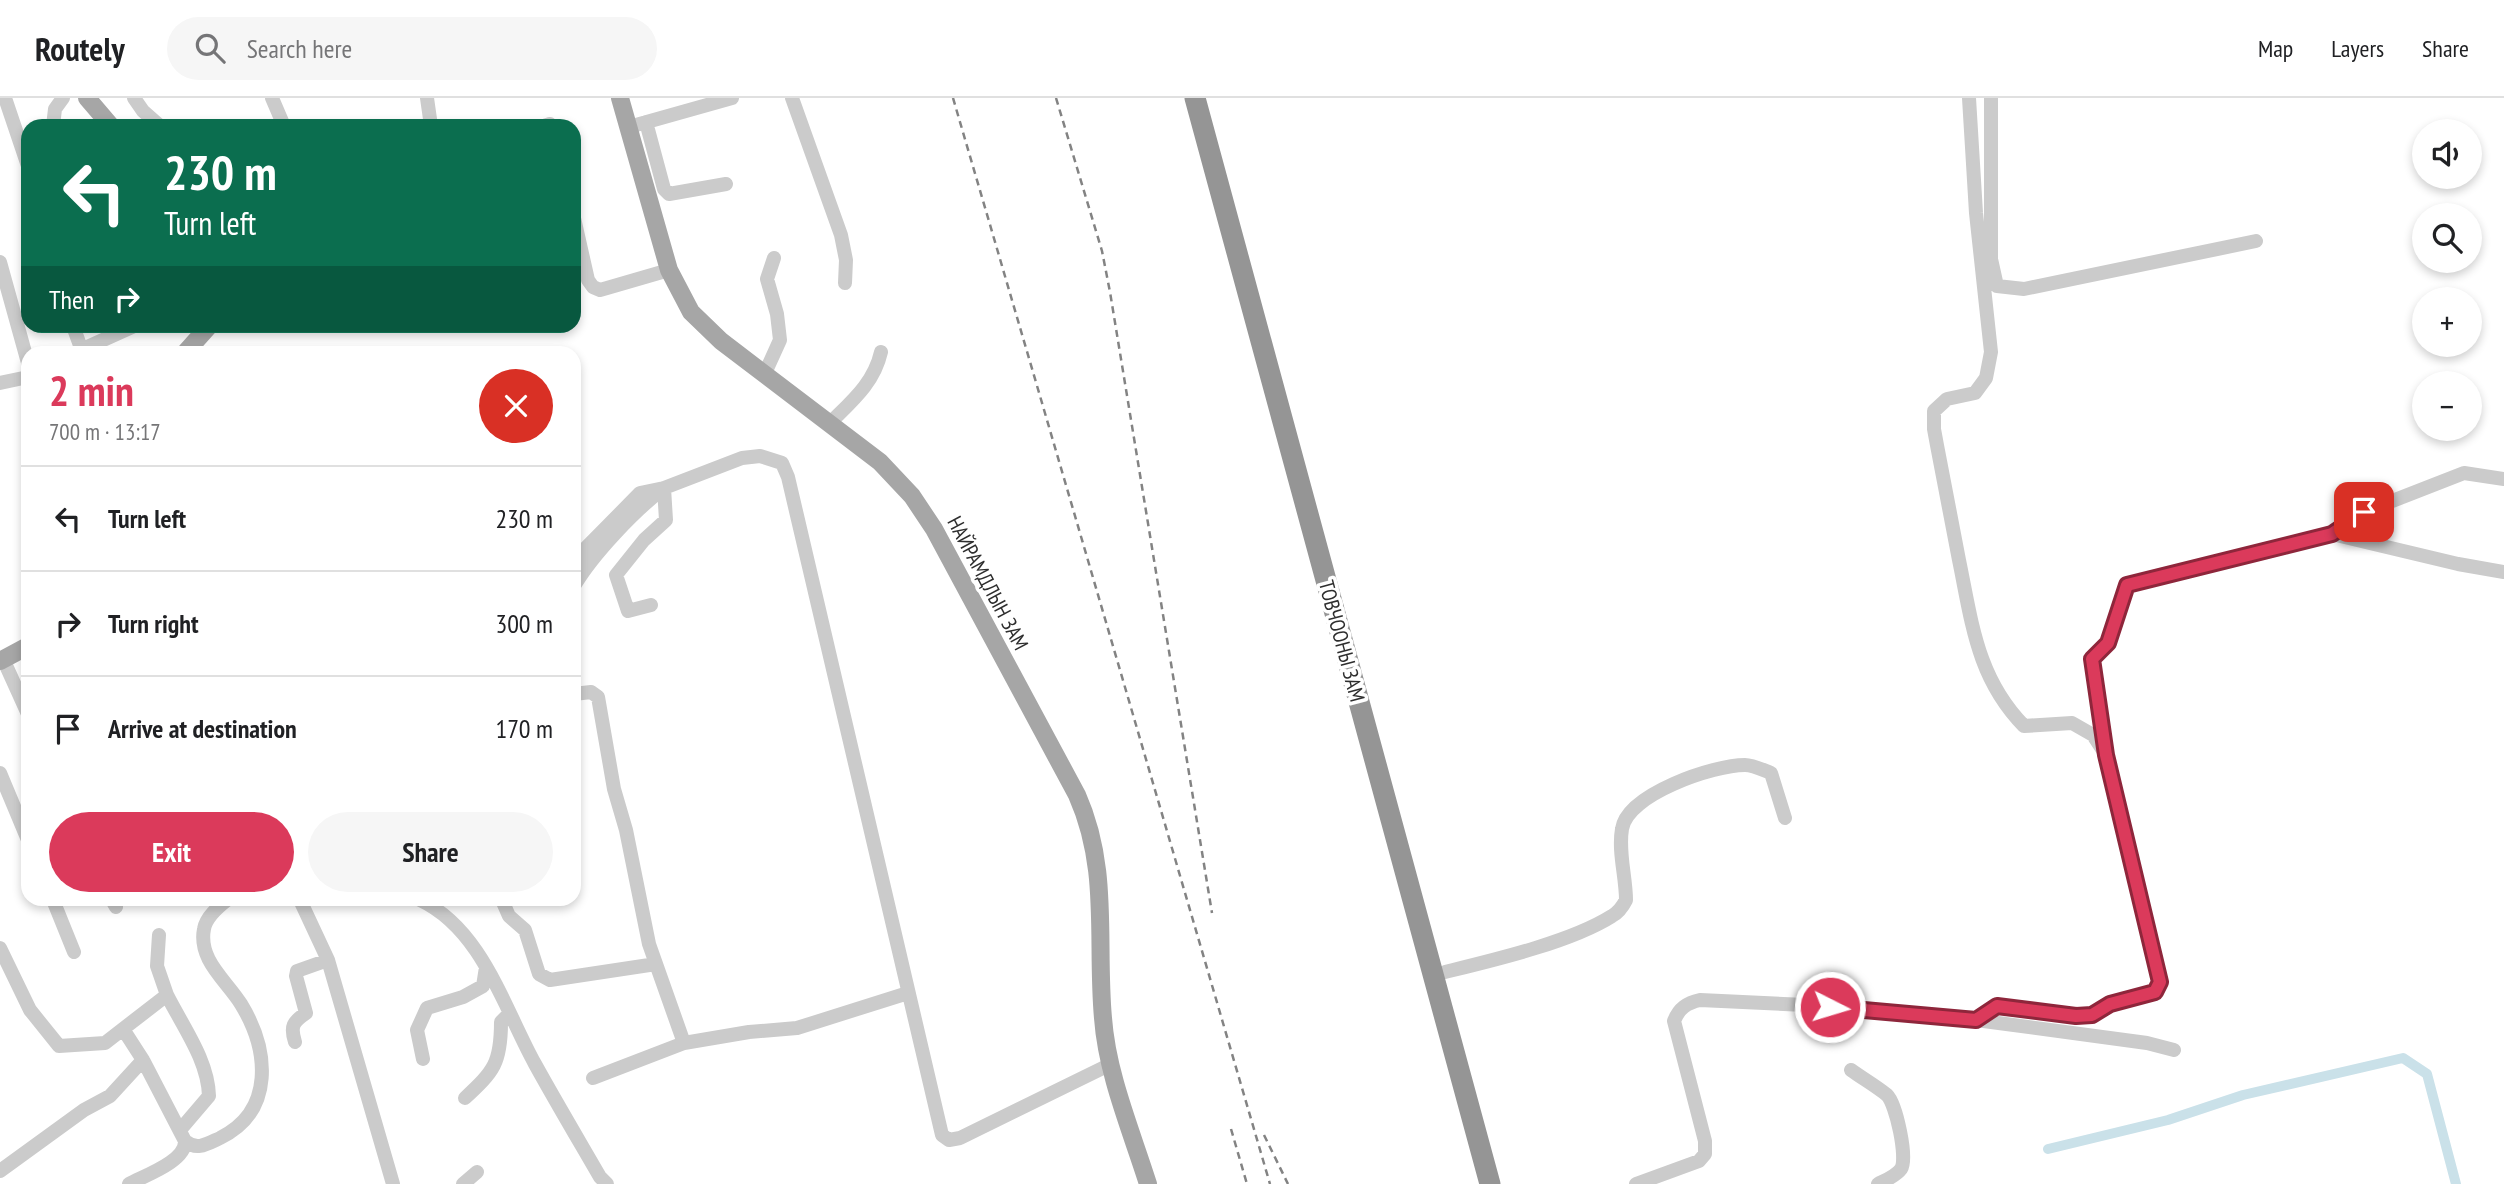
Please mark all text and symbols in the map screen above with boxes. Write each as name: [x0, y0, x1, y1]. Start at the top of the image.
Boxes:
search box: [167, 17, 657, 80]
text: Routely: [35, 27, 125, 70]
icon: search: [191, 29, 229, 67]
text: Search here: [247, 32, 352, 65]
text: Map: [2258, 33, 2293, 64]
text: Layers: [2331, 33, 2384, 64]
text: Share: [2422, 33, 2469, 64]
map controls: [2412, 119, 2482, 441]
button: sound: [2412, 119, 2482, 189]
text: 230 m: [164, 140, 277, 204]
icon: left: [49, 147, 140, 238]
text: Turn left: [164, 202, 256, 244]
button: search: [2412, 203, 2482, 273]
icon: right: [108, 280, 146, 318]
text: Then: [49, 283, 94, 316]
button: +: [2412, 287, 2482, 357]
text: 2 min: [49, 363, 134, 418]
button: close: [479, 369, 553, 443]
button: −: [2412, 371, 2482, 441]
text: 700 m · 13:17: [49, 417, 161, 446]
pin: [2334, 482, 2394, 542]
icon: arrive: [2345, 493, 2383, 531]
icon: left: [49, 500, 87, 538]
text: Turn left: [108, 502, 186, 535]
text: 230 m: [495, 502, 553, 535]
street label: НАЙРАМДЛЫН ЗАМ: [941, 511, 1035, 655]
street label: ТОВЧООНЫ ЗАМ: [1313, 577, 1371, 705]
icon: right: [49, 605, 87, 643]
text: Turn right: [108, 607, 199, 640]
text: 300 m: [495, 607, 553, 640]
icon: arrive: [49, 710, 87, 748]
text: Arrive at destination: [108, 712, 297, 745]
text: 170 m: [495, 712, 553, 745]
button: Exit: [49, 812, 294, 892]
button: Share: [308, 812, 553, 892]
position arrow: [1793, 970, 1867, 1044]

